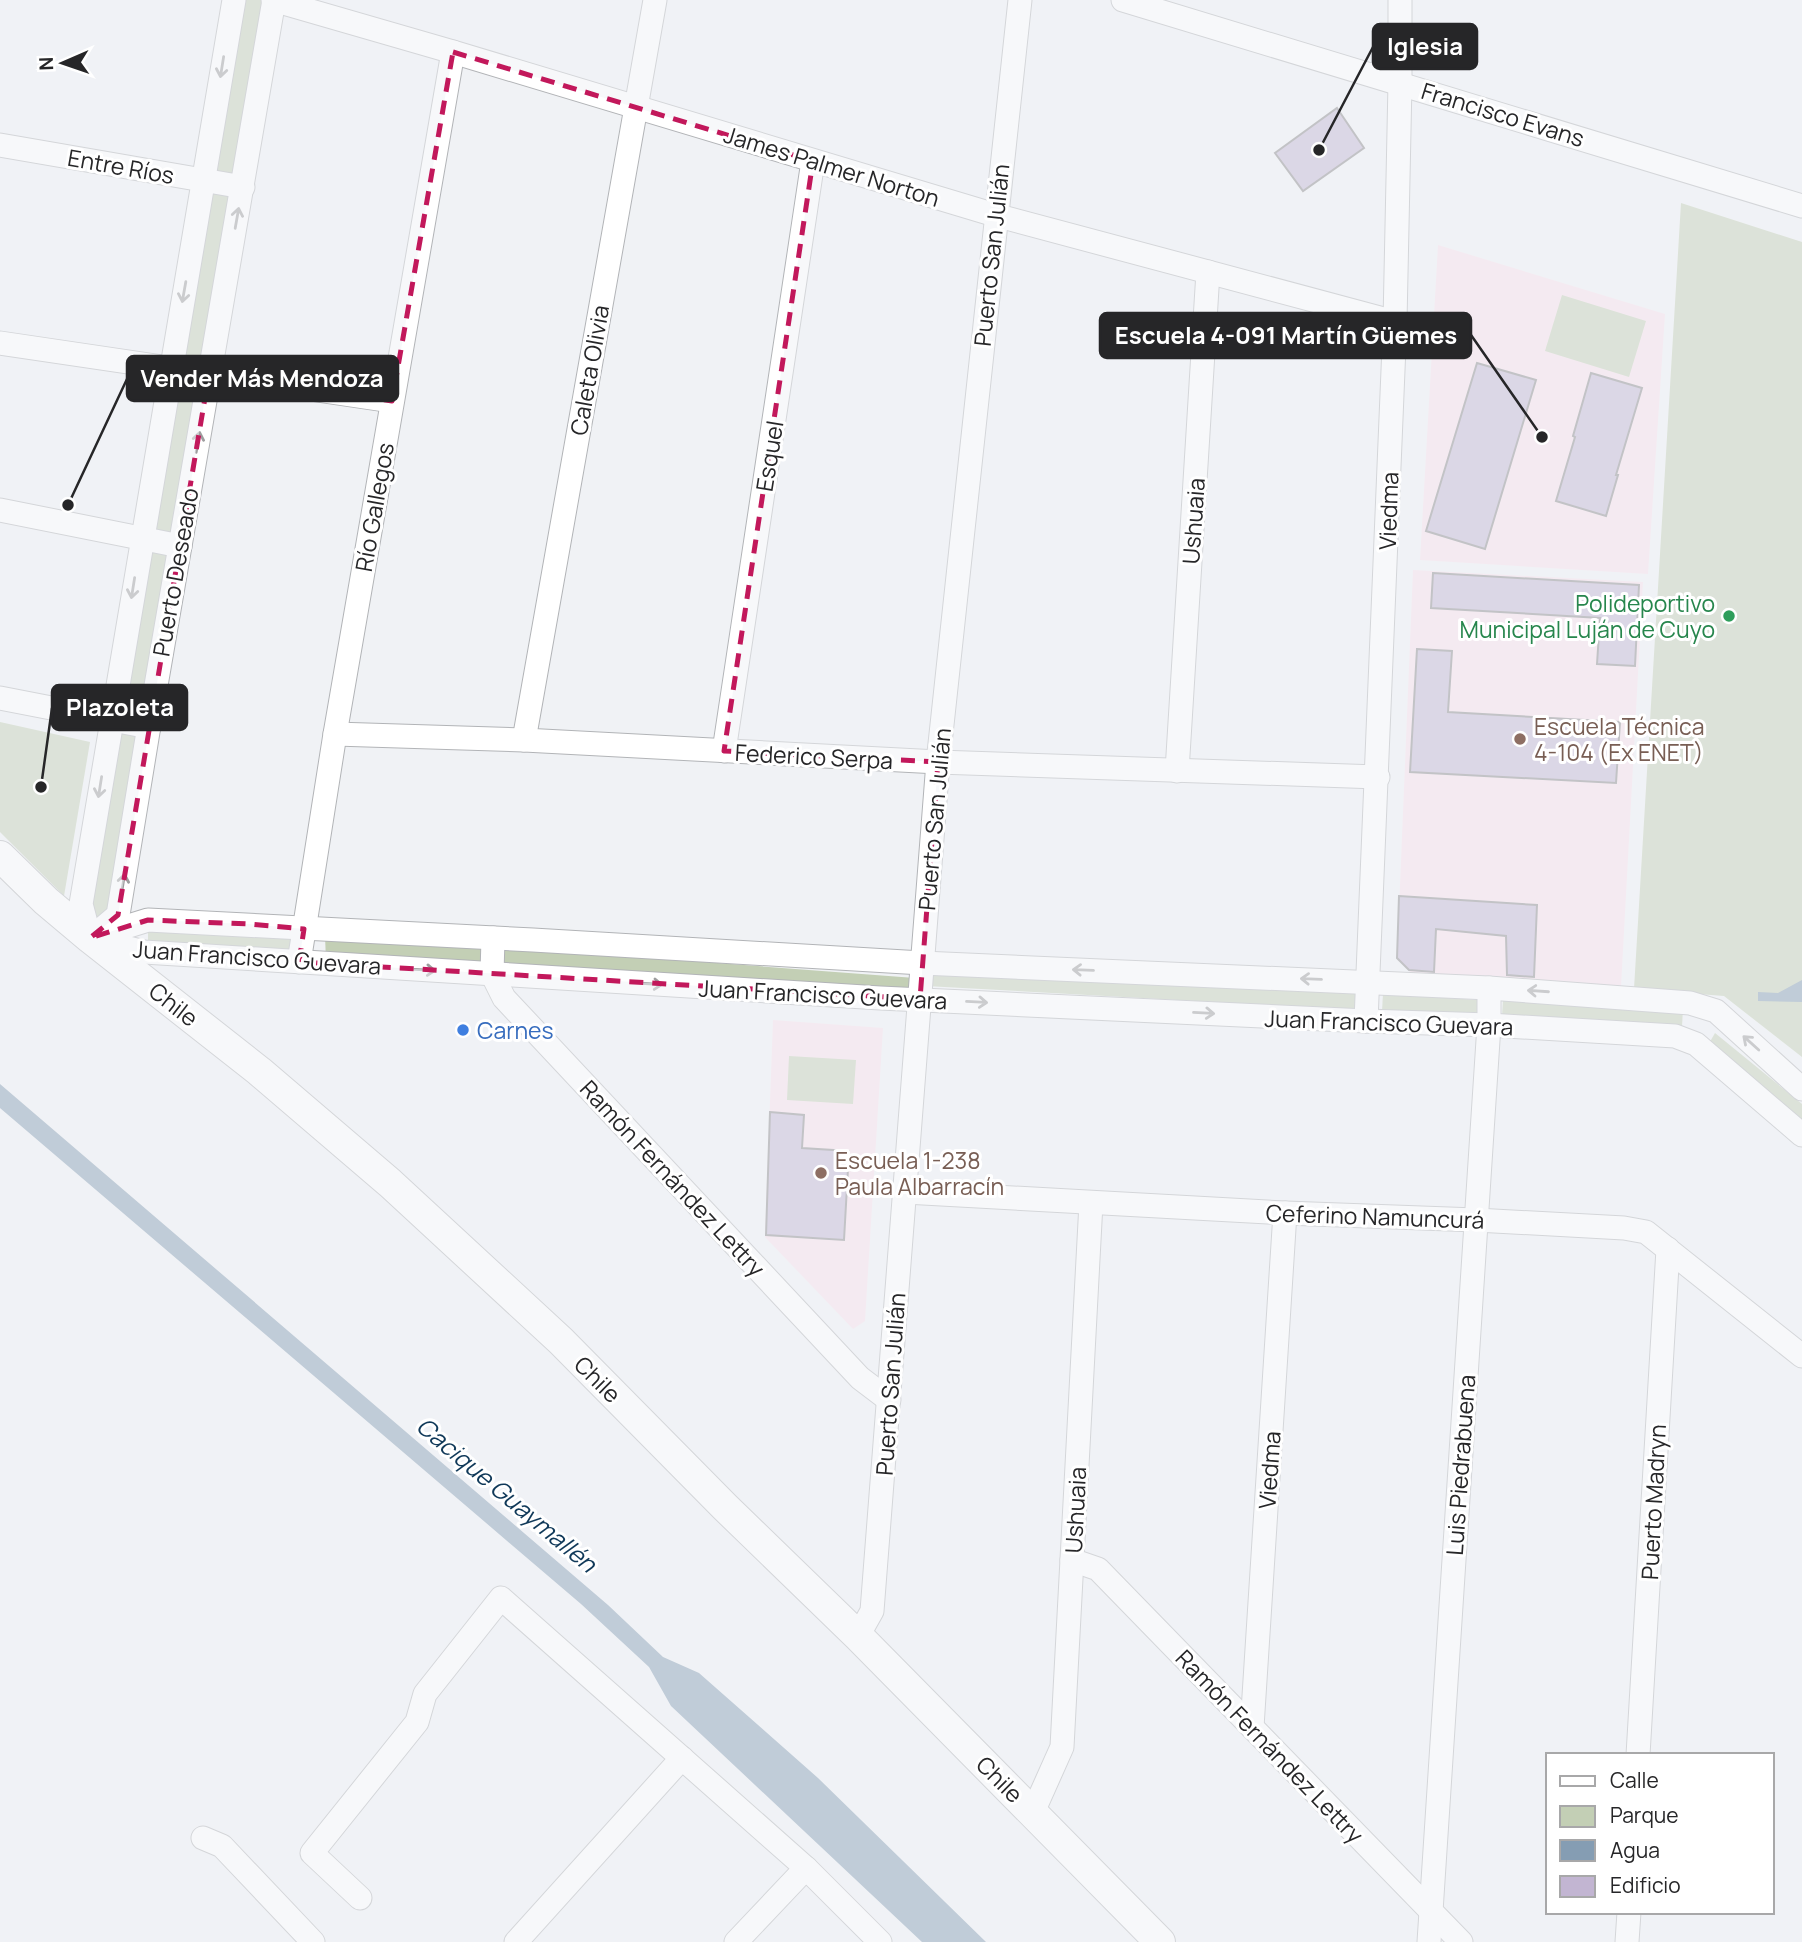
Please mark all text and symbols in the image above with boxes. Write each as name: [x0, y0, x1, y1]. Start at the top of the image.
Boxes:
callout: Iglesia: [1373, 24, 1477, 69]
north arrow: [28, 28, 98, 98]
text: Iglesia: [1387, 29, 1463, 62]
one-way arrow: [215, 55, 228, 78]
text: N: [33, 56, 59, 71]
street label: Francisco Evans: [1418, 74, 1588, 154]
street label: James Palmer Norton: [720, 118, 944, 214]
street label: Entre Ríos: [65, 141, 177, 191]
street label: Puerto San Julián: [966, 162, 1016, 348]
one-way arrow: [231, 207, 244, 230]
one-way arrow: [177, 280, 190, 303]
street label: Caleta Olivia: [562, 302, 616, 438]
callout: Escuela 4-091 Martín Güemes: [1100, 313, 1471, 358]
text: Escuela 4-091 Martín Güemes: [1115, 318, 1457, 351]
callout: Vender Más Mendoza: [127, 356, 398, 401]
text: Vender Más Mendoza: [140, 361, 384, 394]
street label: Esquel: [748, 418, 790, 494]
one-way arrow: [192, 431, 205, 454]
street label: Río Gallegos: [347, 440, 401, 574]
street label: Viedma: [1371, 471, 1405, 551]
street label: Ushuaia: [1174, 477, 1212, 565]
street label: Puerto Deseado: [144, 485, 206, 659]
one-way arrow: [126, 576, 139, 599]
place label: Polideportivo Municipal Luján de Cuyo: [1460, 587, 1715, 645]
marker: Polideportivo Municipal Luján de Cuyo: [1721, 608, 1737, 624]
callout: Plazoleta: [52, 685, 187, 730]
text: Plazoleta: [66, 690, 174, 723]
place label: Escuela Técnica 4-104 (Ex ENET): [1534, 710, 1705, 768]
street label: Puerto San Julián: [910, 726, 958, 912]
marker: Escuela Técnica 4-104 (Ex ENET): [1512, 731, 1528, 747]
street label: Federico Serpa: [734, 736, 894, 776]
one-way arrow: [93, 775, 106, 798]
one-way arrow: [117, 873, 130, 896]
street label: Juan Francisco Guevara: [132, 932, 382, 982]
one-way arrow: [413, 963, 436, 976]
one-way arrow: [1072, 963, 1095, 976]
street label: Juan Francisco Guevara: [698, 972, 948, 1016]
one-way arrow: [1299, 973, 1322, 986]
street label: Chile: [143, 975, 205, 1033]
one-way arrow: [640, 977, 663, 990]
one-way arrow: [1527, 984, 1550, 997]
one-way arrow: [965, 996, 988, 1009]
street label: Juan Francisco Guevara: [1264, 1002, 1514, 1042]
one-way arrow: [1193, 1007, 1216, 1020]
place label: Carnes: [477, 1014, 554, 1046]
marker: Carnes: [455, 1022, 471, 1038]
one-way arrow: [1743, 1035, 1760, 1052]
street label: Ramón Fernández Lettry: [573, 1073, 773, 1283]
place label: Escuela 1-238 Paula Albarracín: [835, 1144, 1004, 1202]
marker: Escuela 1-238 Paula Albarracín: [813, 1165, 829, 1181]
street label: Ceferino Namuncurá: [1265, 1196, 1485, 1236]
street label: Puerto San Julián: [868, 1292, 912, 1476]
street label: Chile: [567, 1348, 629, 1410]
street label: Luis Piedrabuena: [1438, 1373, 1482, 1557]
water label: Cacique Guaymallén: [410, 1409, 605, 1580]
street label: Puerto Madryn: [1633, 1423, 1673, 1581]
street label: Viedma: [1250, 1430, 1288, 1510]
street label: Ushuaia: [1057, 1466, 1093, 1554]
street label: Ramón Fernández Lettry: [1169, 1642, 1371, 1850]
street label: Chile: [969, 1748, 1031, 1810]
legend: [1546, 1753, 1774, 1914]
text: Calle: [1610, 1766, 1659, 1794]
text: Parque: [1610, 1801, 1679, 1829]
text: Agua: [1610, 1836, 1660, 1864]
text: Edificio: [1610, 1871, 1681, 1899]

